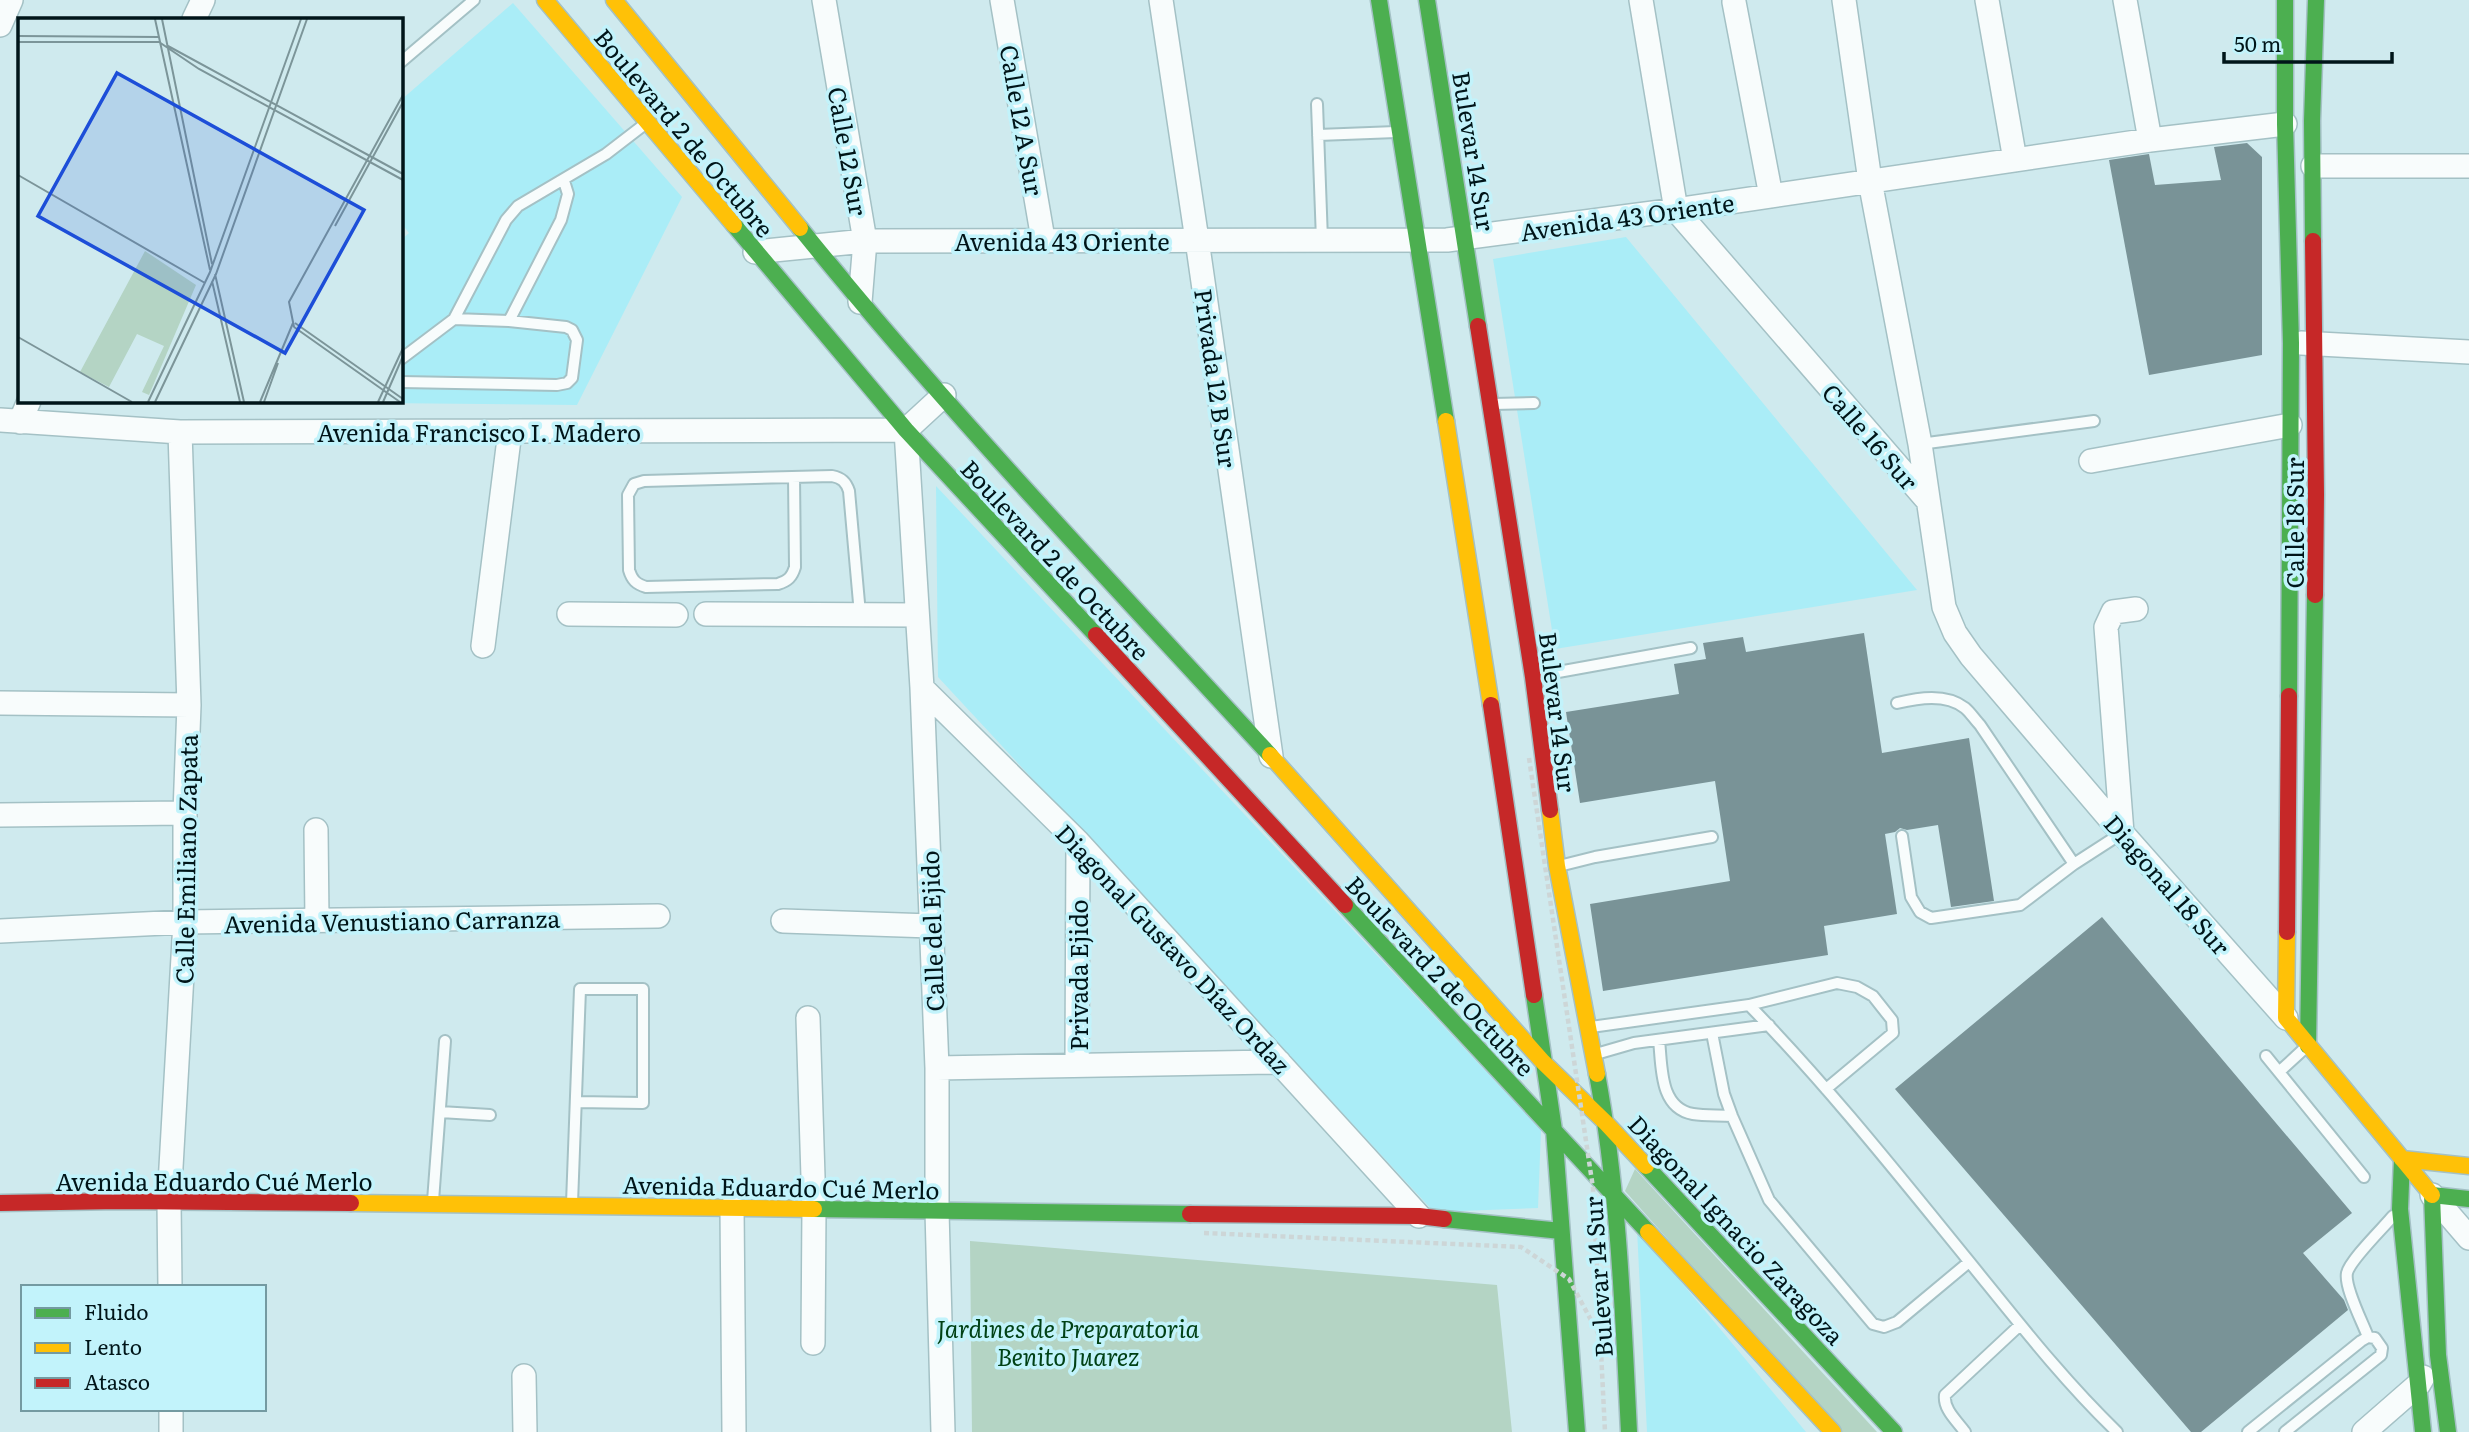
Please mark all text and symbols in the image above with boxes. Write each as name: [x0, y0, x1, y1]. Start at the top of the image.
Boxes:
inset map: [18, 18, 402, 402]
street label: Boulevard 2 de Octubre: [587, 20, 783, 244]
scale bar: [2224, 21, 2392, 65]
text: 50 m: [2234, 27, 2281, 58]
street label: Calle 12 A Sur: [993, 42, 1054, 199]
street label: Bulevar 14 Sur: [1445, 69, 1505, 234]
street label: Calle 12 Sur: [820, 84, 878, 219]
street label: Avenida 43 Oriente: [1518, 184, 1736, 248]
street label: Avenida 43 Oriente: [954, 223, 1170, 258]
street label: Privada 12 B Sur: [1187, 286, 1247, 470]
street label: Calle 16 Sur: [1815, 375, 1928, 497]
street label: Avenida Francisco I. Madero: [317, 414, 641, 449]
street label: Boulevard 2 de Octubre: [954, 451, 1158, 667]
street label: Calle 18 Sur: [2276, 457, 2311, 589]
street label: Bulevar 14 Sur: [1532, 630, 1586, 795]
street label: Calle Emiliano Zapata: [165, 733, 205, 984]
street label: Diagonal 18 Sur: [2097, 806, 2239, 962]
street label: Diagonal Gustavo Díaz Ordaz: [1049, 815, 1299, 1081]
street label: Calle del Ejido: [911, 850, 951, 1012]
street label: Boulevard 2 de Octubre: [1339, 867, 1543, 1083]
street label: Privada Ejido: [1060, 899, 1095, 1051]
street label: Avenida Venustiano Carranza: [224, 900, 561, 940]
street label: Diagonal Ignacio Zaragoza: [1621, 1106, 1853, 1352]
street label: Avenida Eduardo Cué Merlo: [56, 1163, 373, 1198]
street label: Avenida Eduardo Cué Merlo: [622, 1166, 940, 1206]
street label: Bulevar 14 Sur: [1574, 1195, 1620, 1359]
legend: [21, 1285, 266, 1411]
text: Fluido: [84, 1295, 148, 1326]
park label: Jardines de Preparatoria Benito Juarez: [937, 1310, 1200, 1373]
text: Lento: [84, 1330, 142, 1361]
text: Atasco: [84, 1365, 150, 1396]

